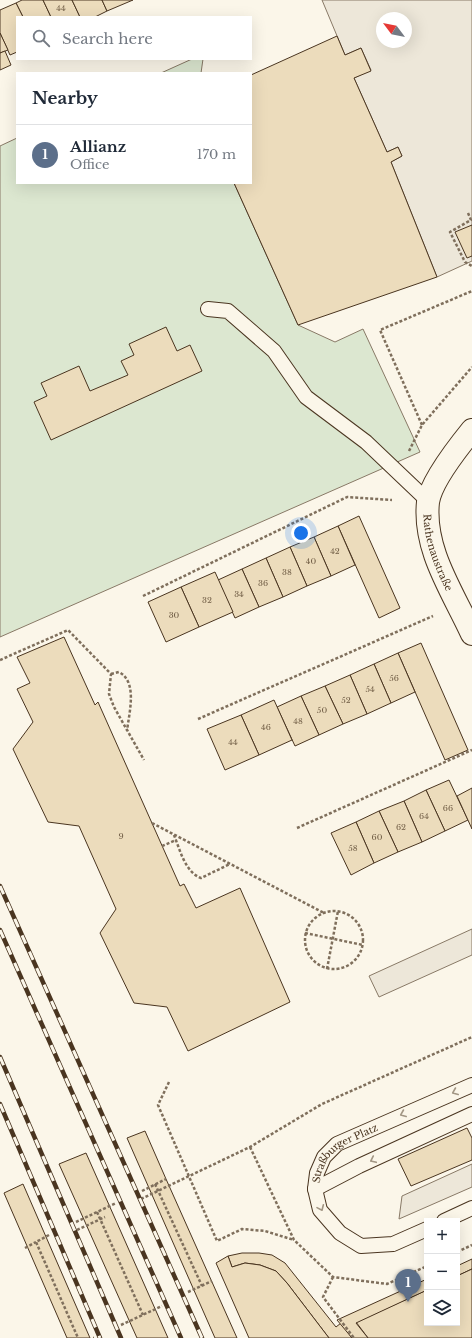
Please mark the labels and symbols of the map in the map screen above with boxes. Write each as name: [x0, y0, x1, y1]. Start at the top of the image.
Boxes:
house number: 44: [56, 3, 66, 13]
north arrow: [376, 12, 412, 48]
street label: Rathenaustraße: [420, 514, 456, 593]
your location: [291, 523, 311, 543]
house number: 42: [330, 546, 340, 556]
house number: 40: [306, 556, 316, 566]
house number: 38: [282, 567, 292, 577]
house number: 36: [258, 578, 268, 588]
house number: 34: [234, 589, 244, 599]
house number: 32: [202, 595, 212, 605]
house number: 30: [169, 610, 180, 620]
house number: 56: [389, 673, 399, 683]
house number: 54: [365, 684, 375, 694]
house number: 52: [341, 695, 351, 705]
house number: 50: [317, 705, 327, 715]
house number: 48: [293, 716, 303, 726]
house number: 46: [261, 722, 271, 732]
house number: 44: [228, 737, 238, 747]
house number: 66: [443, 803, 453, 813]
house number: 64: [419, 811, 429, 821]
house number: 62: [396, 822, 406, 832]
house number: 9: [118, 831, 124, 841]
house number: 60: [372, 832, 383, 842]
house number: 58: [348, 843, 358, 853]
one-way arrow: [452, 1087, 459, 1095]
one-way arrow: [399, 1109, 407, 1117]
street label: Straßburger Platz: [310, 1121, 380, 1184]
one-way arrow: [370, 1155, 377, 1163]
one-way arrow: [316, 1203, 324, 1211]
pin: 1: [395, 1269, 421, 1302]

